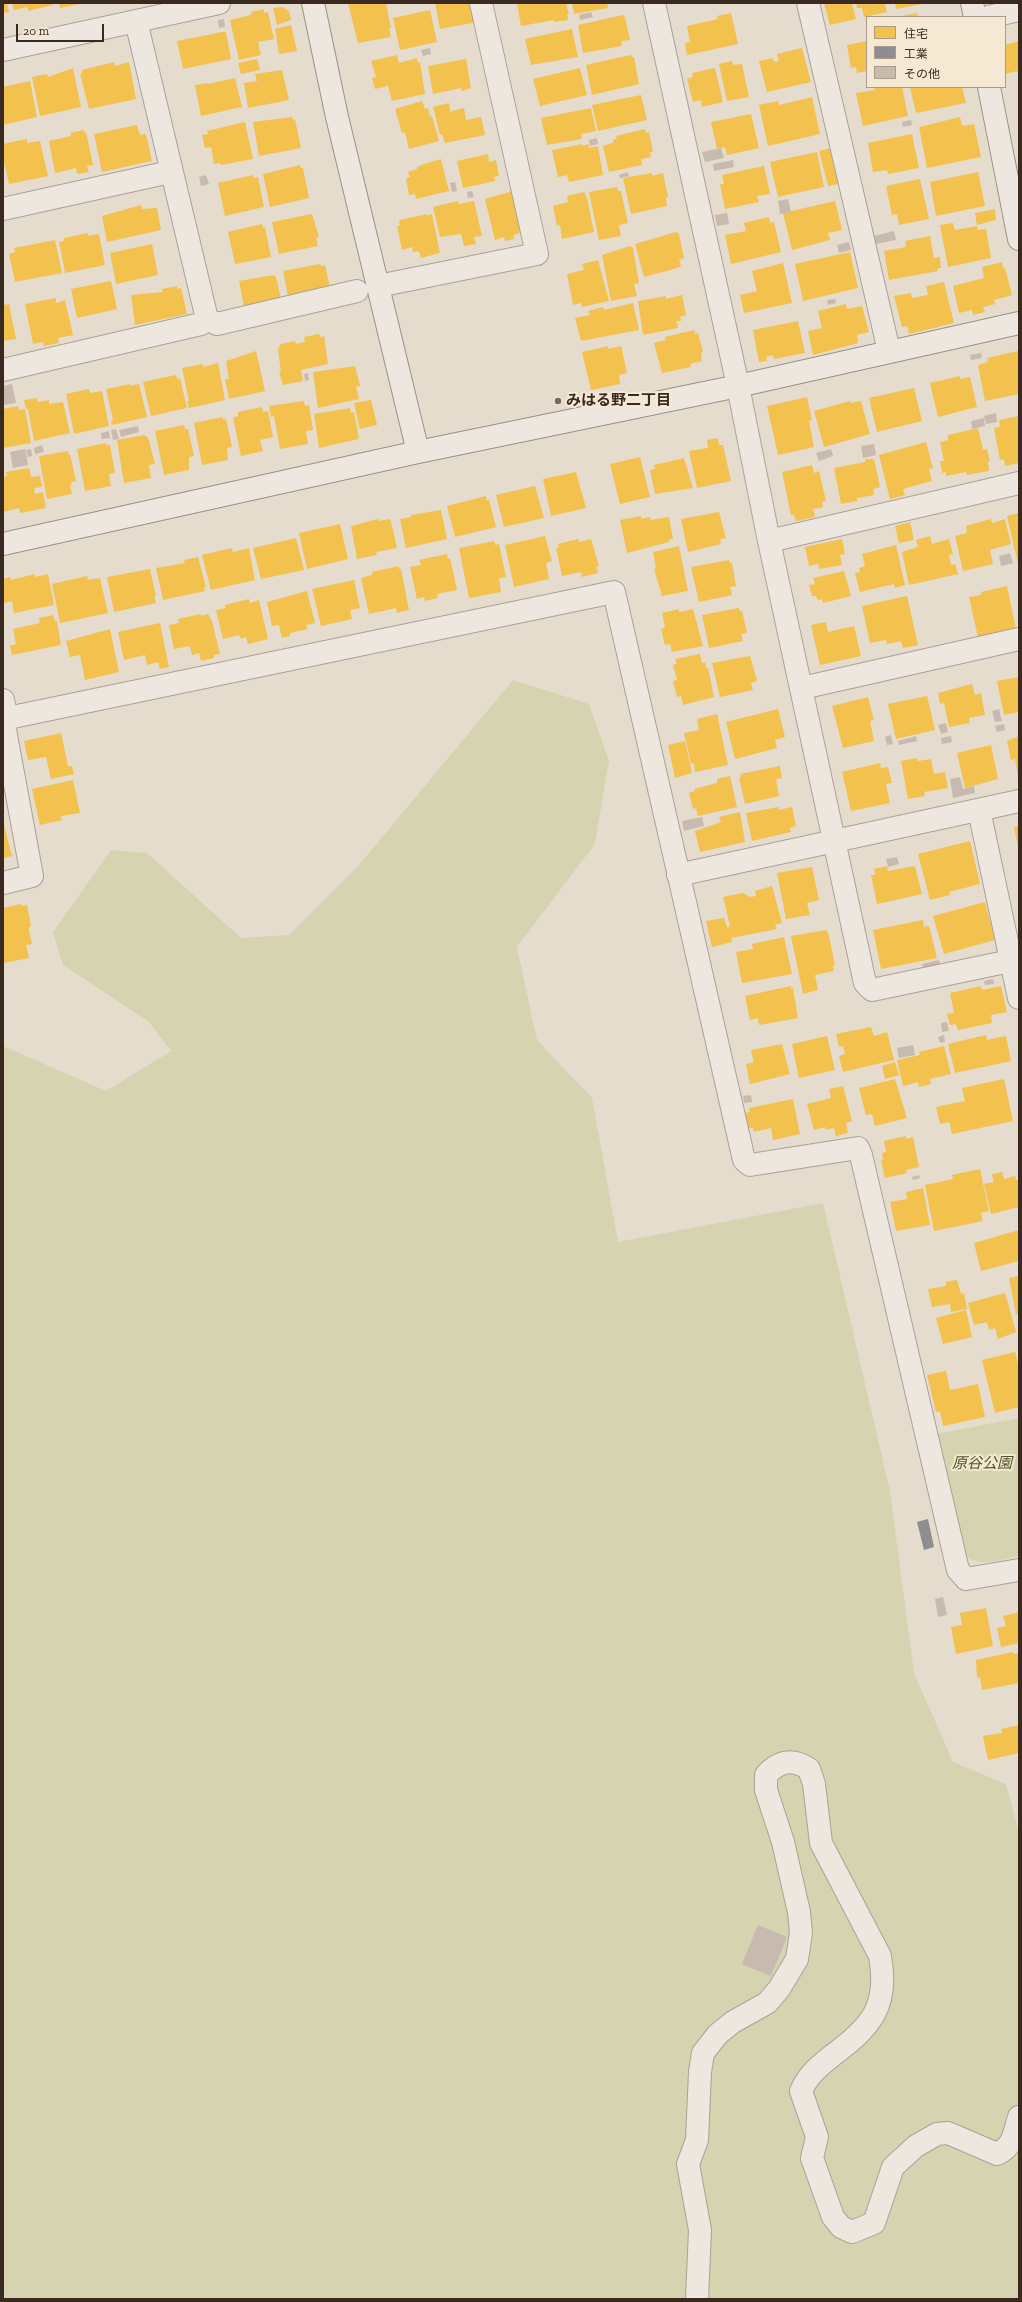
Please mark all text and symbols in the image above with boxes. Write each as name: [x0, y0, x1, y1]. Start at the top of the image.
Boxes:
scale bar: [18, 16, 106, 42]
legend: [866, 16, 1006, 88]
text: 20 m: [23, 24, 49, 38]
text: 住宅: [904, 27, 928, 41]
text: 工業: [904, 47, 928, 61]
text: その他: [904, 67, 940, 81]
place label: みはる野二丁目: [566, 392, 671, 410]
marker: みはる野二丁目: [553, 396, 563, 406]
park label: 原谷公園: [952, 1455, 1012, 1473]

